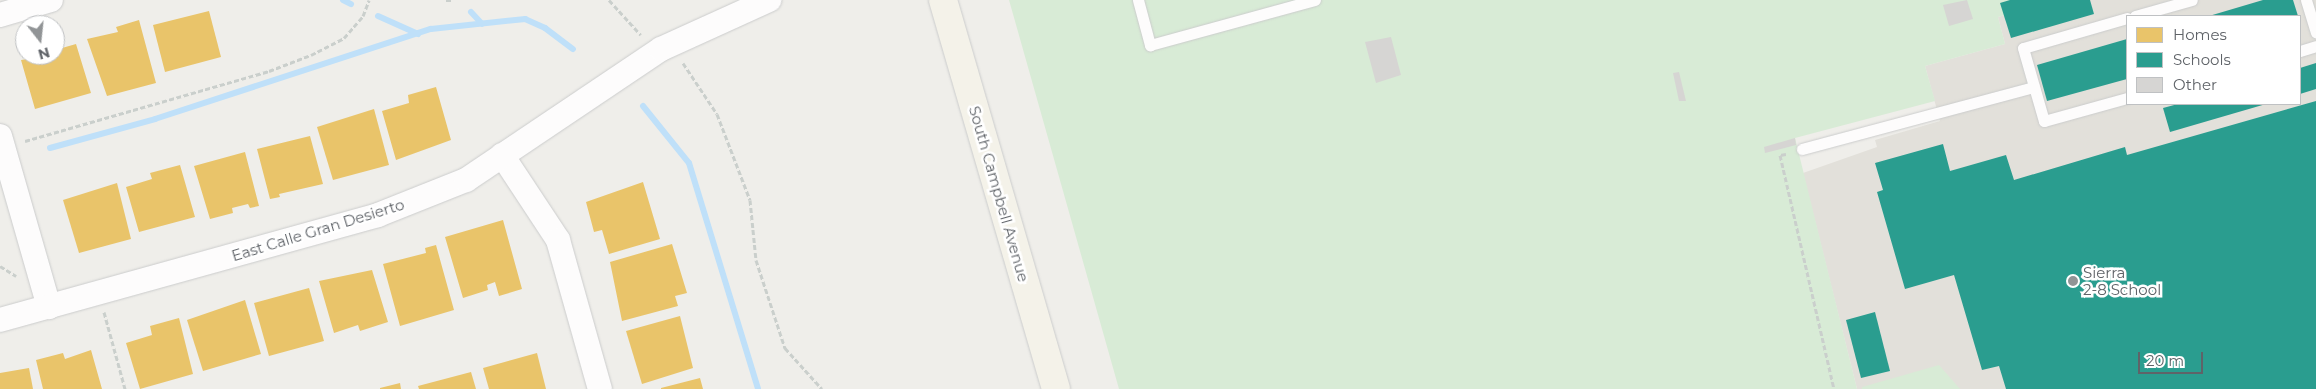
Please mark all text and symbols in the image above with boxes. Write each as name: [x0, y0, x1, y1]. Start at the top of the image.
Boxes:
north arrow: [15, 15, 65, 65]
legend: [2126, 15, 2301, 105]
text: Homes: [2173, 25, 2227, 44]
text: N: [36, 43, 52, 64]
text: Schools: [2173, 50, 2231, 69]
text: Other: [2173, 75, 2217, 94]
street label: South Campbell Avenue: [965, 104, 1033, 284]
street label: East Calle Gran Desierto: [229, 195, 407, 265]
place label: Sierra 2-8 School: [2083, 263, 2161, 298]
marker: Sierra 2-8 School: [2067, 275, 2079, 287]
scale bar: [2141, 342, 2206, 374]
text: 20 m: [2146, 351, 2184, 370]

